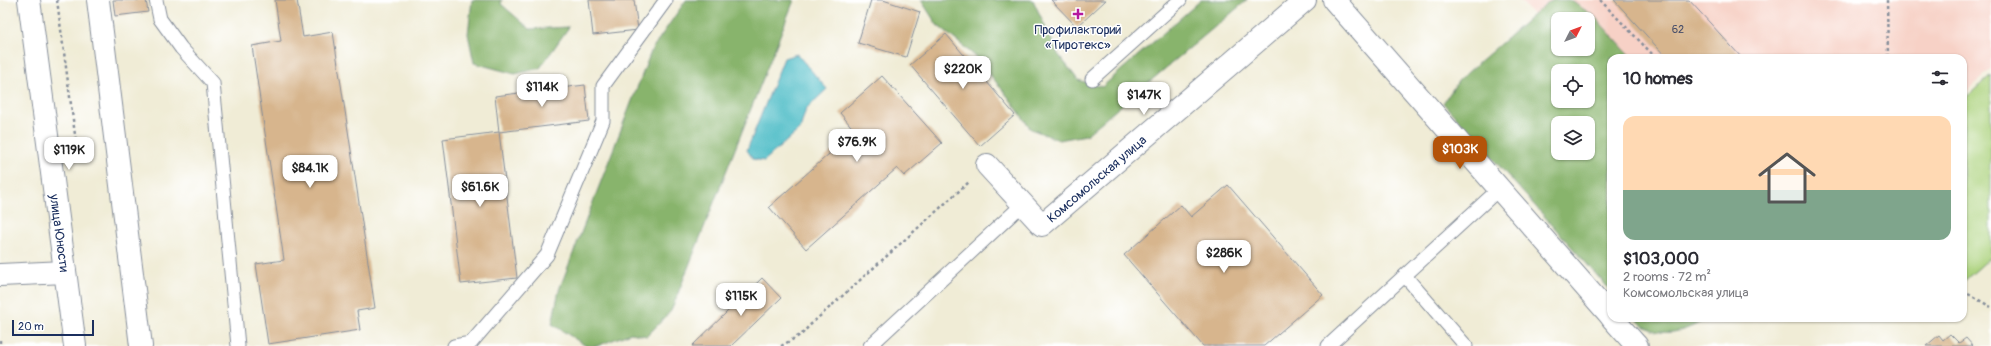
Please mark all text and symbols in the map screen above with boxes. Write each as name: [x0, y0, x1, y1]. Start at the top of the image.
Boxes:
marker: Профилакторий «Тиротекс»: [1072, 8, 1084, 20]
north arrow: [1551, 12, 1595, 56]
map controls: [1551, 12, 1595, 160]
place label: Профилакторий «Тиротекс»: [1034, 22, 1122, 53]
house number: 62: [1672, 23, 1684, 36]
pin: $220K: [935, 56, 991, 90]
text: $220K: [944, 61, 982, 77]
button: locate: [1551, 64, 1595, 108]
icon: filters: [1929, 67, 1951, 89]
text: 10 homes: [1623, 68, 1693, 89]
pin: $114K: [514, 74, 570, 108]
text: $114K: [526, 79, 558, 95]
pin: $147K: [1116, 82, 1172, 116]
text: $147K: [1127, 87, 1161, 103]
button: layers: [1551, 116, 1595, 160]
pin: $76.9K: [824, 129, 890, 163]
street label: Комсомольская улица: [1044, 132, 1150, 226]
text: $76.9K: [838, 134, 876, 150]
pin: $103K: [1432, 136, 1488, 170]
pin: $119K: [41, 137, 97, 171]
text: $103K: [1442, 141, 1478, 157]
text: $119K: [53, 142, 85, 158]
icon: home: [1751, 142, 1823, 214]
pin: $84.1K: [277, 155, 343, 189]
text: $84.1K: [292, 160, 328, 176]
pin: $61.6K: [447, 174, 513, 208]
text: $61.6K: [461, 179, 499, 195]
street label: улица Юности: [46, 192, 72, 273]
pin: $286K: [1196, 240, 1252, 274]
text: $286K: [1206, 245, 1242, 261]
text: $103,000: [1623, 248, 1699, 269]
text: 2 rooms · 72 m²: [1623, 269, 1711, 285]
pin: $115K: [713, 283, 769, 317]
text: Комсомольская улица: [1623, 285, 1749, 301]
text: $115K: [725, 288, 757, 304]
scale bar: [12, 318, 94, 337]
text: 20 m: [18, 320, 44, 333]

